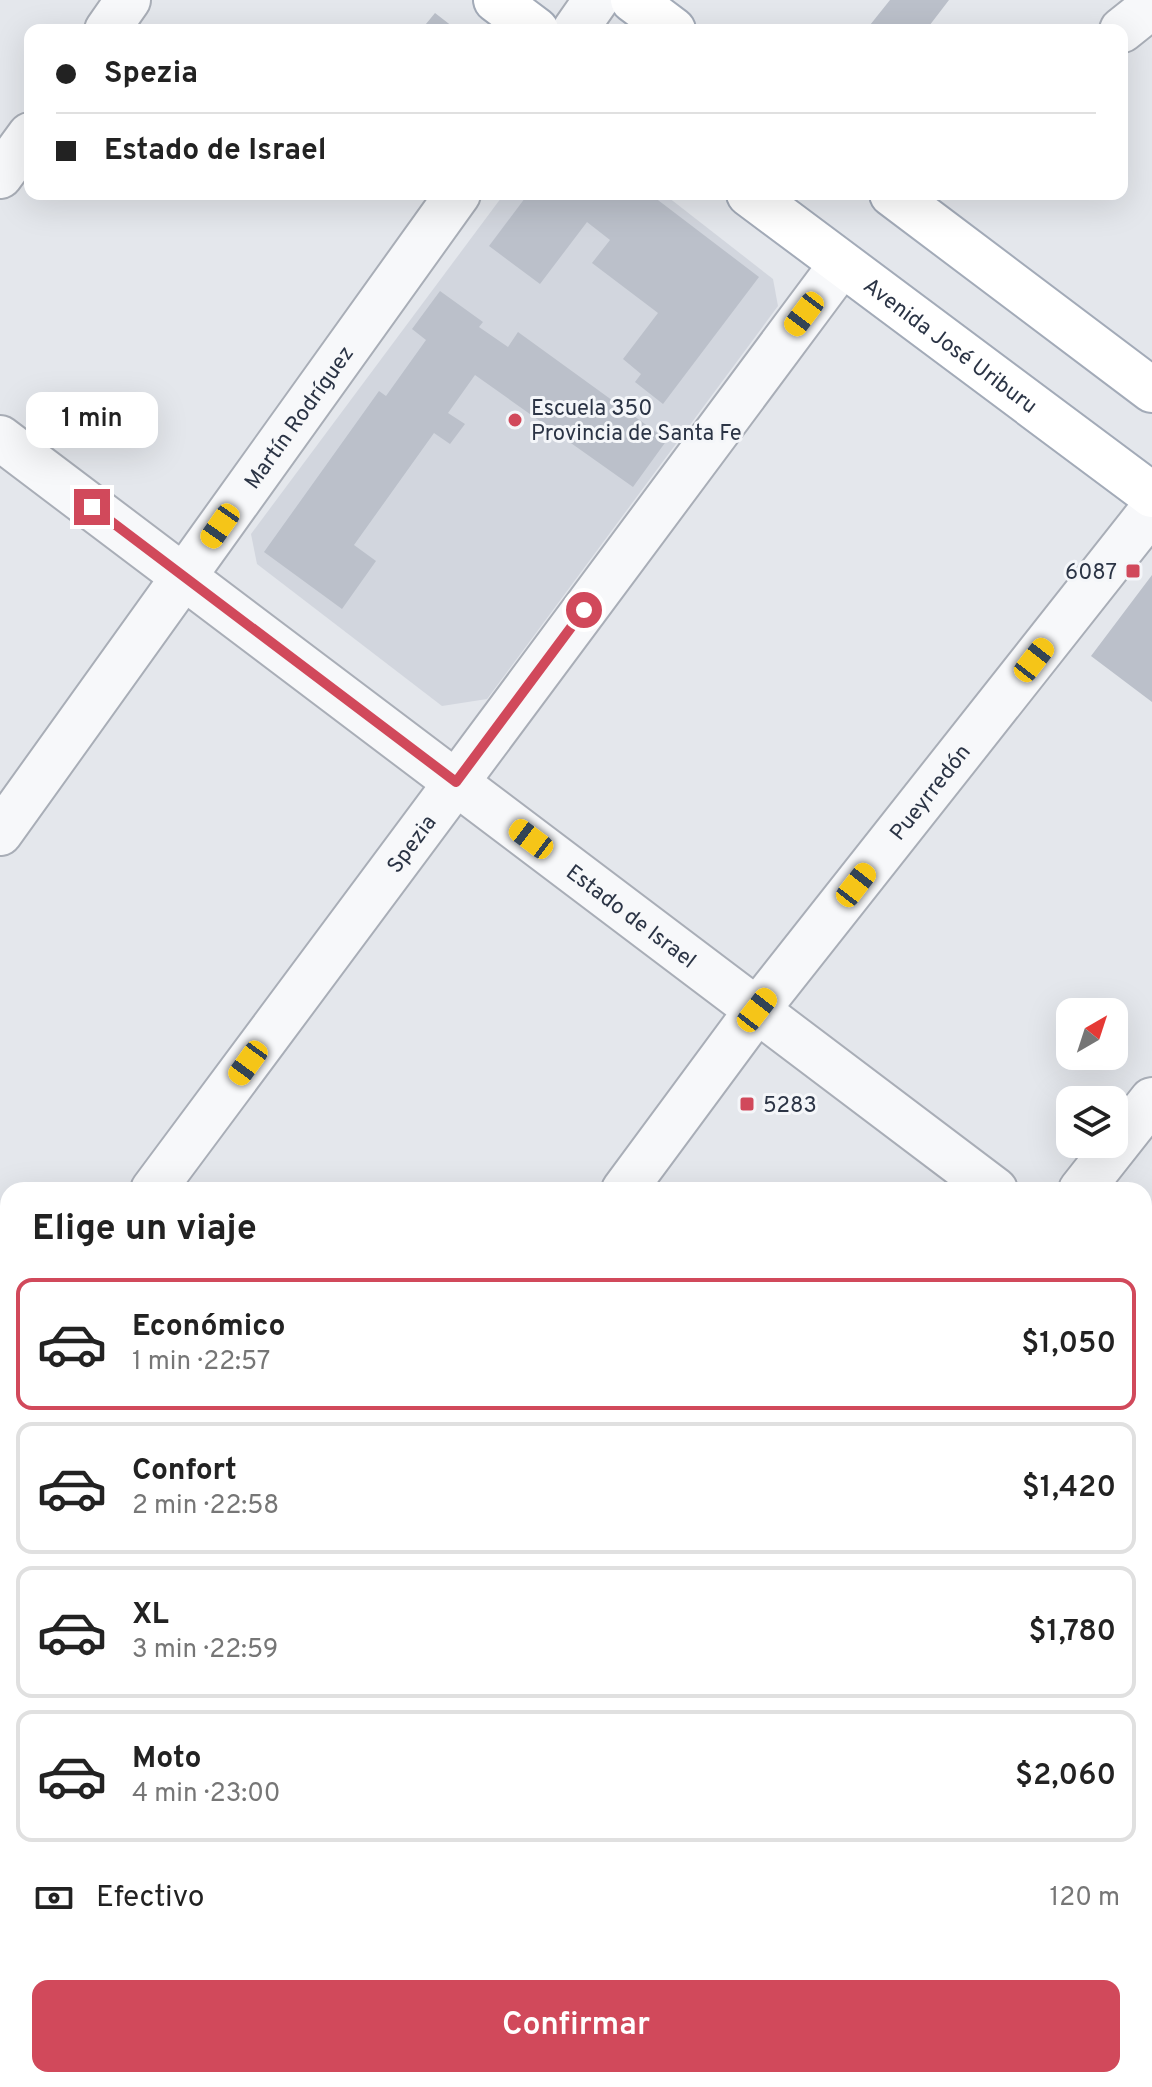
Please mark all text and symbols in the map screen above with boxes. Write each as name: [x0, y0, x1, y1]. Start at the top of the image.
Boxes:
text: Spezia: [104, 56, 198, 93]
text: Estado de Israel: [104, 133, 326, 170]
street label: Avenida José Uriburu: [857, 273, 1042, 421]
car: [780, 288, 828, 340]
street label: Martín Rodríguez: [240, 341, 361, 495]
callout: 1 min: [26, 391, 158, 447]
place label: Escuela 350 Provincia de Santa Fe: [531, 396, 742, 448]
text: 1 min: [61, 403, 123, 436]
marker: Escuela 350 Provincia de Santa Fe: [506, 411, 524, 429]
route end: [74, 489, 110, 525]
car: [196, 499, 244, 553]
place label: 6087: [1065, 560, 1117, 587]
marker: 6087: [1124, 562, 1142, 580]
route start: [566, 592, 602, 628]
car: [1010, 634, 1058, 686]
street label: Pueyrredón: [885, 740, 978, 847]
street label: Spezia: [382, 810, 443, 879]
car: [505, 815, 557, 863]
car: [832, 859, 880, 911]
street label: Estado de Israel: [560, 860, 701, 975]
car: [733, 984, 781, 1036]
north arrow: [1056, 998, 1128, 1070]
map controls: [1056, 998, 1128, 1158]
car: [224, 1037, 272, 1089]
button: layers: [1056, 1086, 1128, 1158]
place label: 5283: [763, 1093, 817, 1120]
marker: 5283: [738, 1095, 756, 1113]
text: Elige un viaje: [32, 1207, 257, 1253]
icon: car: [36, 1308, 108, 1380]
text: Económico: [132, 1309, 285, 1346]
text: $1,050: [1021, 1326, 1116, 1363]
text: 1 min · 22:57: [132, 1346, 270, 1379]
icon: car: [36, 1452, 108, 1524]
text: Confort: [132, 1453, 237, 1490]
text: $1,420: [1022, 1470, 1116, 1507]
text: 2 min · 22:58: [132, 1490, 279, 1523]
icon: car: [36, 1596, 108, 1668]
text: XL: [132, 1597, 169, 1634]
text: $1,780: [1029, 1614, 1116, 1651]
text: 3 min · 22:59: [132, 1634, 278, 1667]
icon: car: [36, 1740, 108, 1812]
text: Moto: [132, 1741, 202, 1778]
text: $2,060: [1015, 1758, 1116, 1795]
text: 4 min · 23:00: [132, 1778, 280, 1811]
icon: cash: [32, 1876, 76, 1920]
text: Efectivo: [96, 1880, 205, 1917]
text: 120 m: [1050, 1882, 1120, 1915]
button: Confirmar: [32, 1980, 1120, 2072]

